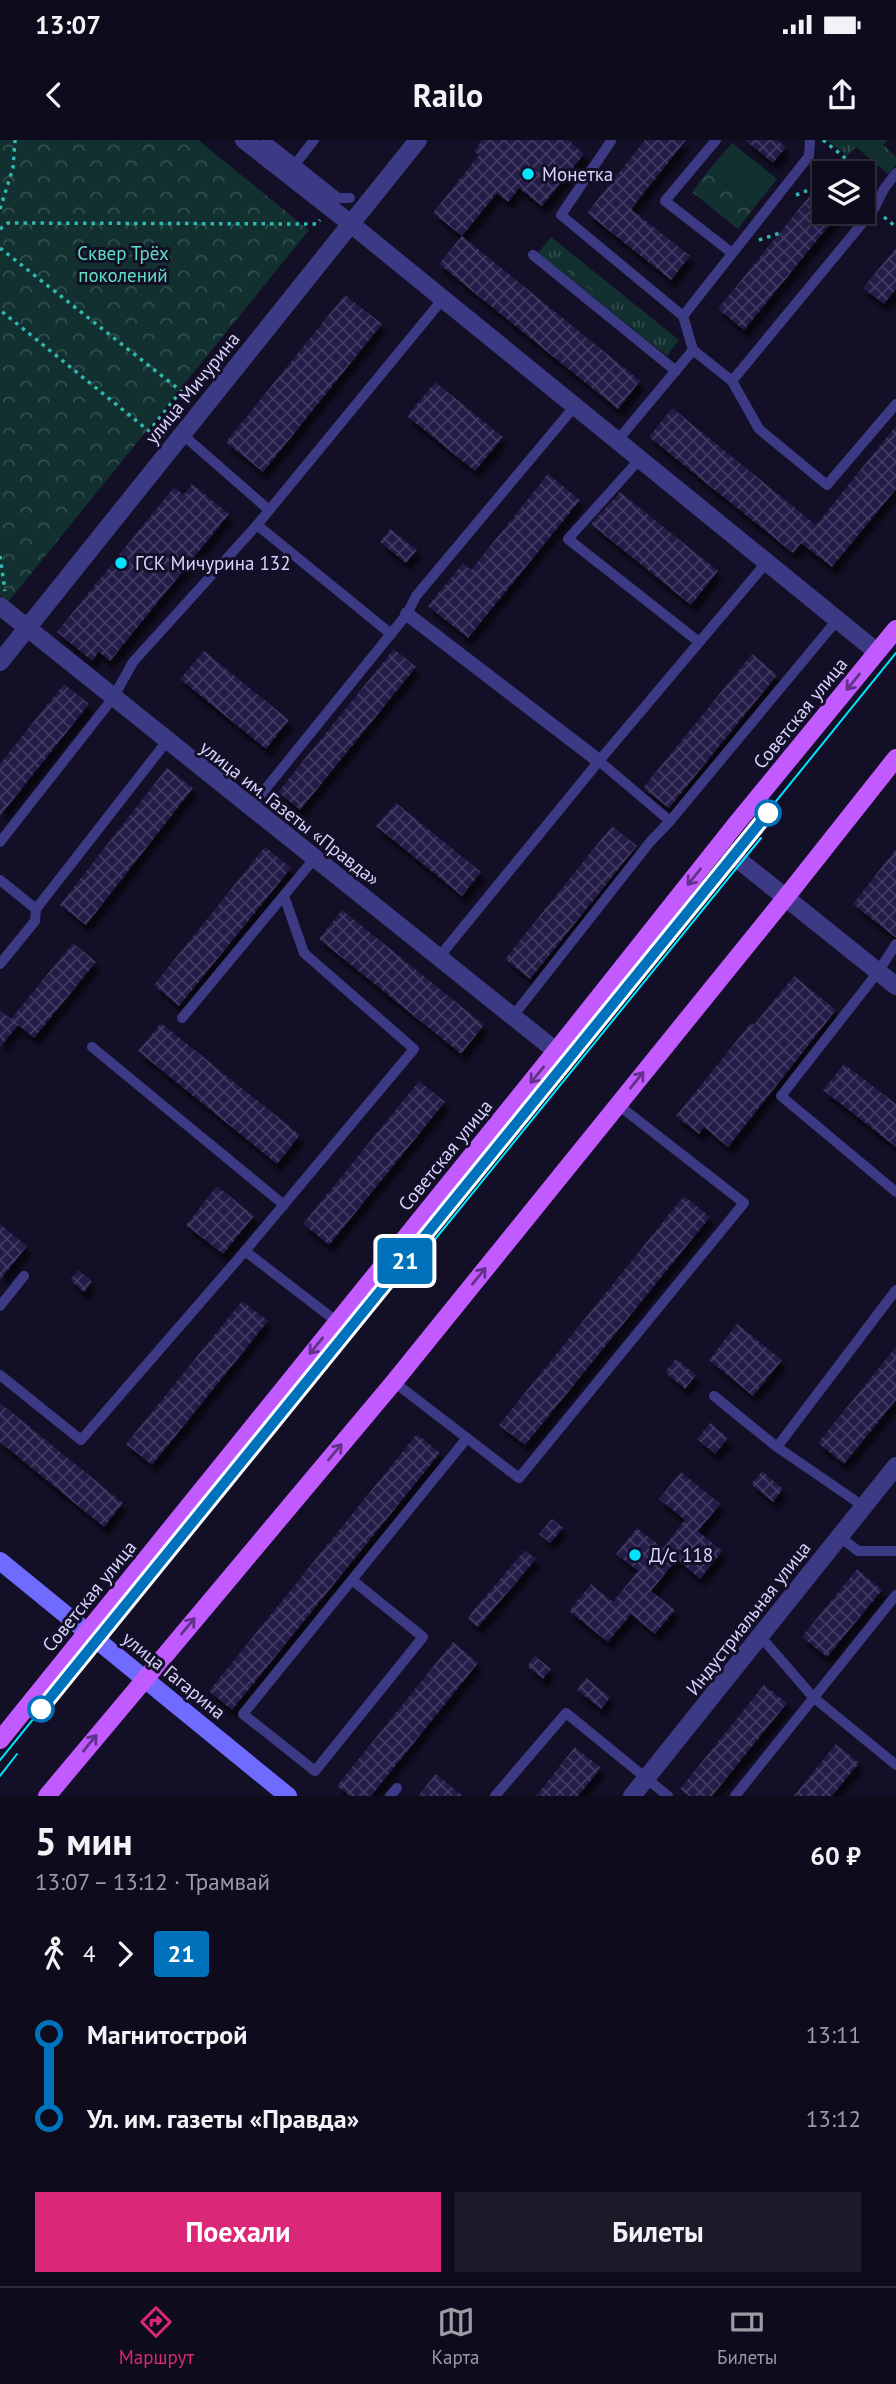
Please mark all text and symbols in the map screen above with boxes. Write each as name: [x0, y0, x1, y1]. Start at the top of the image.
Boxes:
text: 13:07: [35, 8, 101, 41]
text: Railo: [413, 74, 483, 116]
icon: back: [35, 76, 73, 114]
icon: share: [823, 76, 861, 114]
map controls: [812, 161, 875, 224]
button: layers: [812, 161, 875, 224]
place label: Монетка: [542, 162, 613, 186]
marker: Монетка: [520, 166, 536, 182]
park label: Сквер Трёх поколений: [77, 241, 169, 287]
street label: улица Мичурина: [139, 327, 245, 449]
place label: ГСК Мичурина 132: [135, 551, 291, 575]
marker: ГСК Мичурина 132: [113, 555, 129, 571]
street label: Советская улица: [748, 652, 852, 774]
one-way arrow: [845, 673, 861, 691]
street label: улица им. Газеты «Правда»: [195, 735, 385, 891]
unlabelled marker: [755, 800, 781, 826]
one-way arrow: [686, 868, 701, 886]
one-way arrow: [529, 1065, 544, 1083]
one-way arrow: [629, 1071, 645, 1089]
street label: Советская улица: [393, 1094, 497, 1216]
line badge: 21: [374, 1238, 436, 1284]
text: 21: [391, 1245, 419, 1276]
one-way arrow: [471, 1268, 487, 1286]
one-way arrow: [308, 1337, 324, 1355]
one-way arrow: [327, 1444, 343, 1462]
street label: Советская улица: [37, 1535, 141, 1657]
street label: Индустриальная улица: [680, 1536, 816, 1700]
place label: Д/с 118: [649, 1543, 713, 1567]
marker: Д/с 118: [627, 1547, 643, 1563]
one-way arrow: [180, 1618, 196, 1636]
street label: улица Гагарина: [118, 1626, 230, 1724]
unlabelled marker: [28, 1696, 54, 1722]
one-way arrow: [82, 1735, 98, 1753]
text: 5 мин: [35, 1816, 133, 1865]
text: 60 ₽: [810, 1839, 861, 1872]
text: 13:07 – 13:12 · Трамвай: [35, 1867, 270, 1896]
icon: walk: [35, 1935, 73, 1973]
icon: forward: [106, 1935, 144, 1973]
text: 21: [168, 1938, 195, 1969]
text: 4: [83, 1939, 96, 1968]
text: Магнитострой: [87, 2018, 247, 2051]
text: 13:11: [806, 2020, 861, 2049]
text: Ул. им. газеты «Правда»: [87, 2102, 359, 2135]
text: 13:12: [806, 2104, 861, 2133]
button: Поехали: [35, 2192, 441, 2272]
button: Билеты: [455, 2192, 861, 2272]
tab: Маршрут: [119, 2303, 194, 2369]
tab: Карта: [432, 2303, 480, 2369]
tab: Билеты: [717, 2303, 777, 2369]

